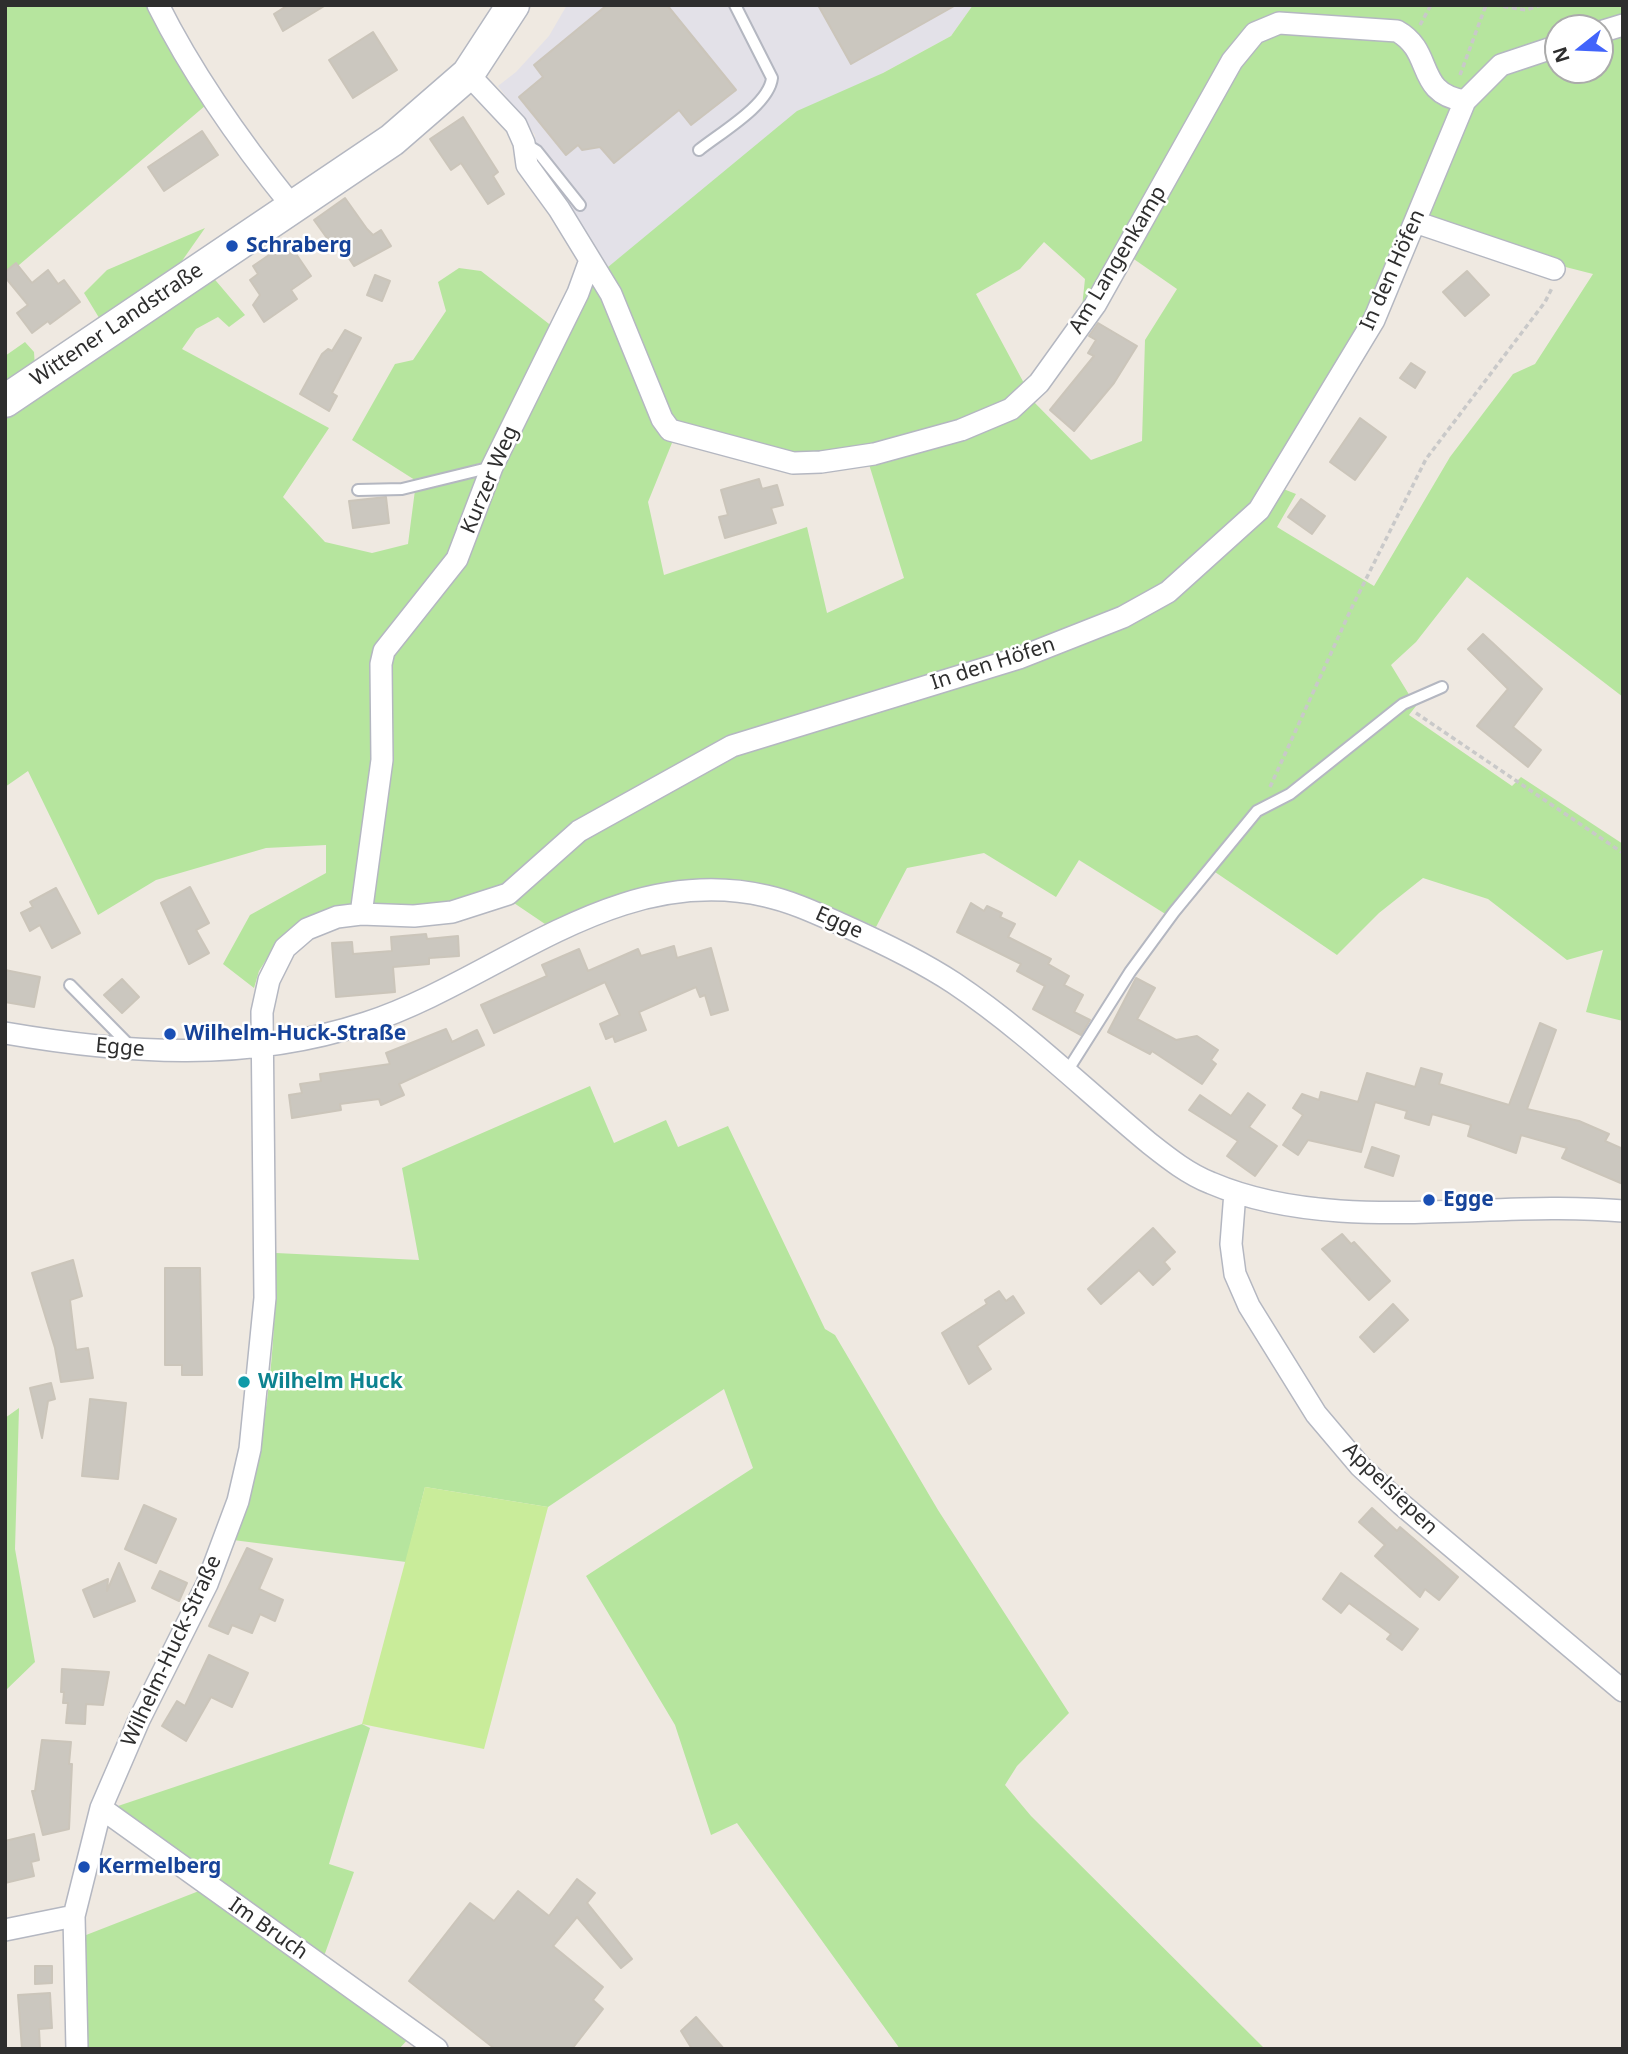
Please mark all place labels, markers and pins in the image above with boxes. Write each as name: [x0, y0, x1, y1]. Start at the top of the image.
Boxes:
place label: Schraberg: [246, 233, 352, 259]
marker: Schraberg: [224, 238, 240, 254]
place label: Wilhelm-Huck-Straße: [184, 1021, 406, 1047]
marker: Wilhelm-Huck-Straße: [162, 1026, 178, 1042]
place label: Egge: [1443, 1187, 1494, 1213]
marker: Egge: [1421, 1192, 1437, 1208]
place label: Wilhelm Huck: [258, 1369, 403, 1395]
marker: Wilhelm Huck: [236, 1374, 252, 1390]
place label: Kermelberg: [98, 1854, 221, 1880]
marker: Kermelberg: [76, 1859, 92, 1875]

